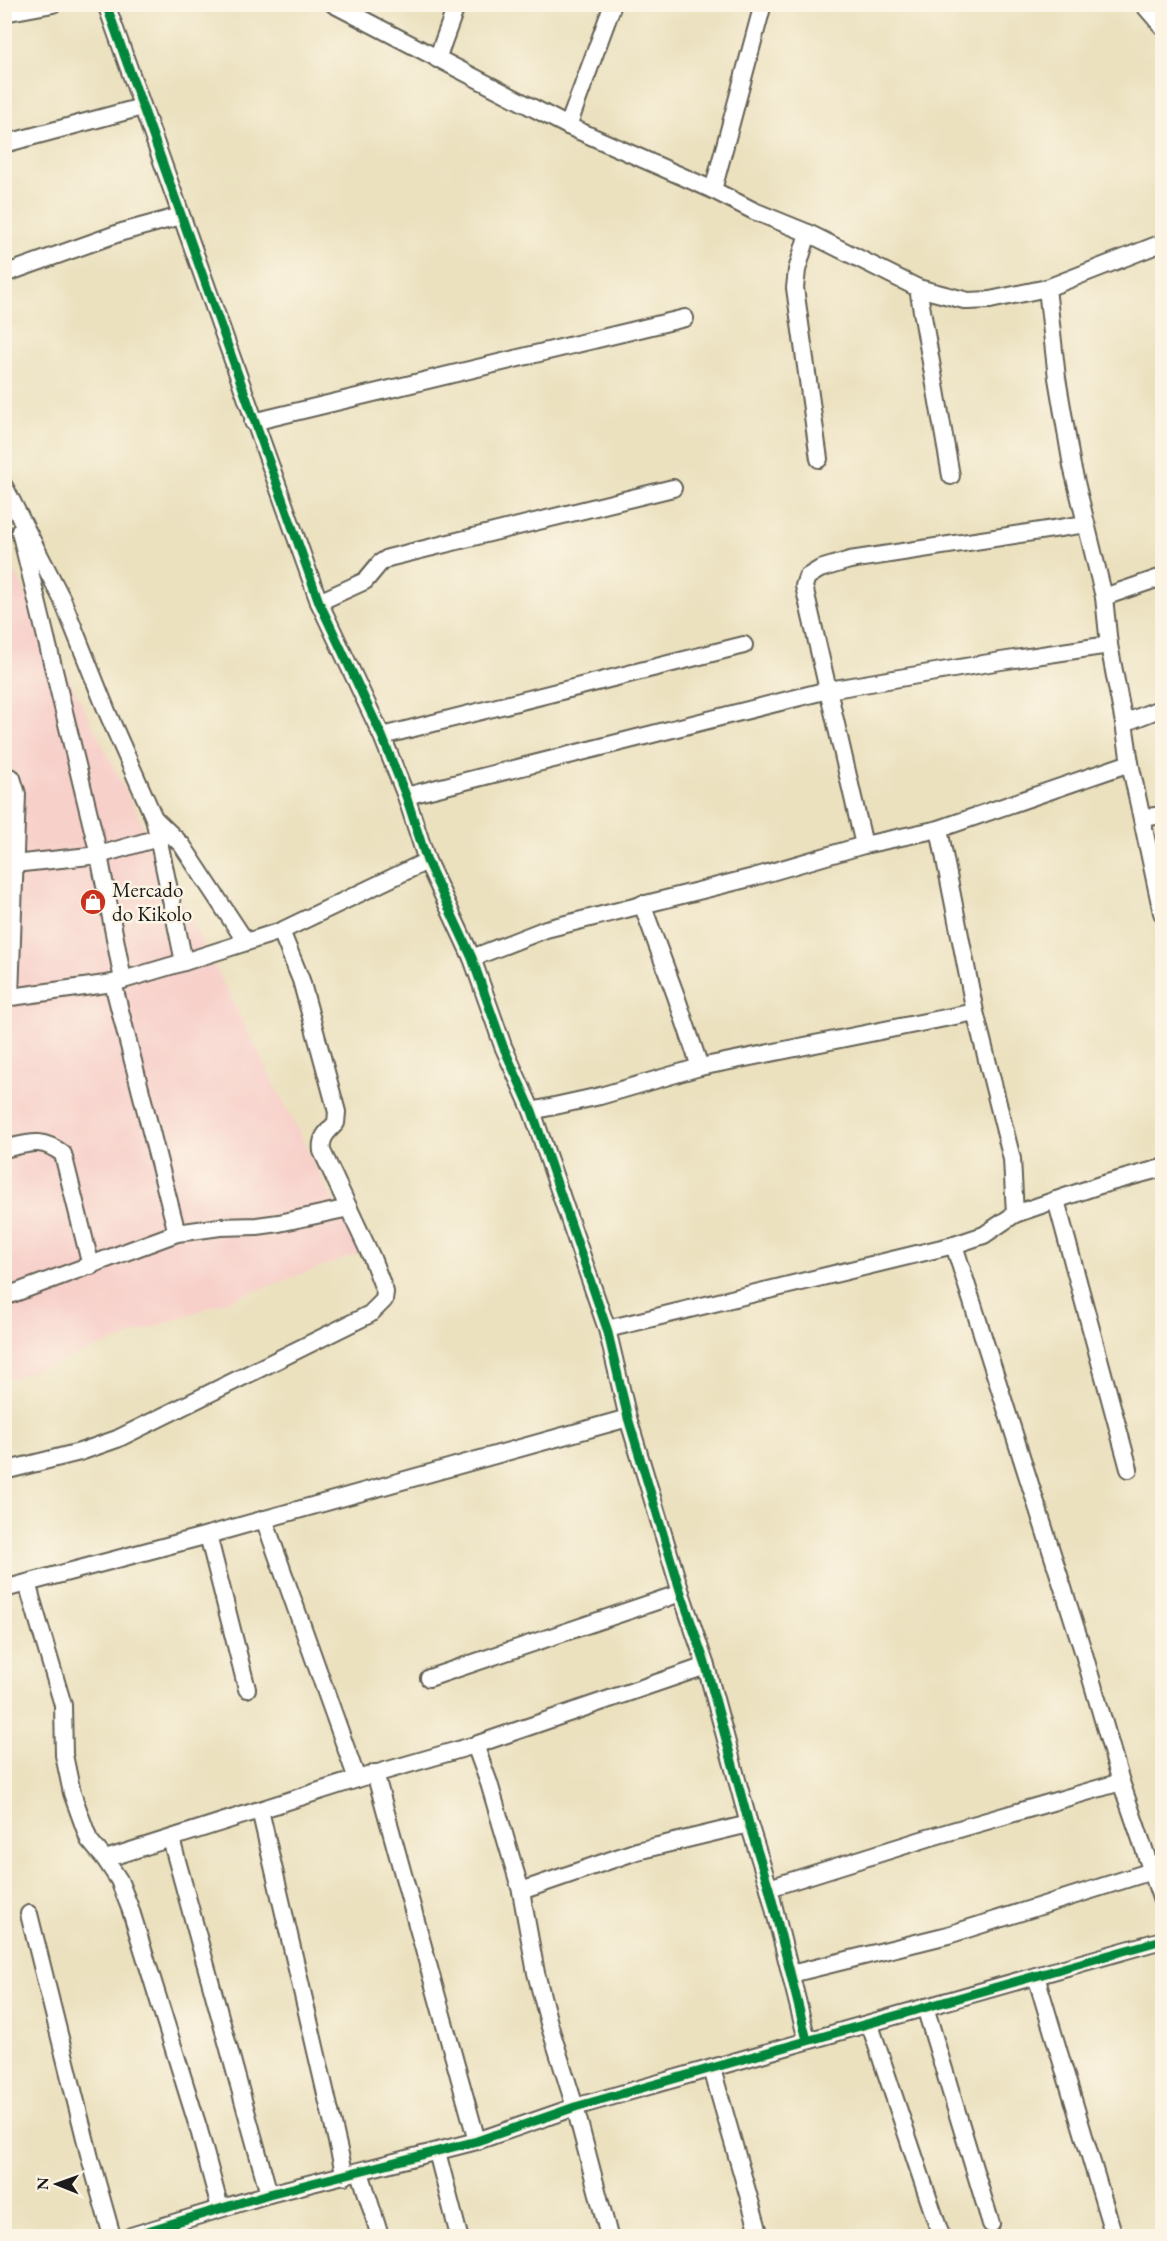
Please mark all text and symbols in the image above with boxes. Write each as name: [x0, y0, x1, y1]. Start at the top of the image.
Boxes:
place label: Mercado do Kikolo: [112, 876, 192, 927]
shop icon: Mercado do Kikolo: [78, 887, 108, 917]
north arrow: [27, 2154, 87, 2214]
text: N: [32, 2177, 53, 2190]

